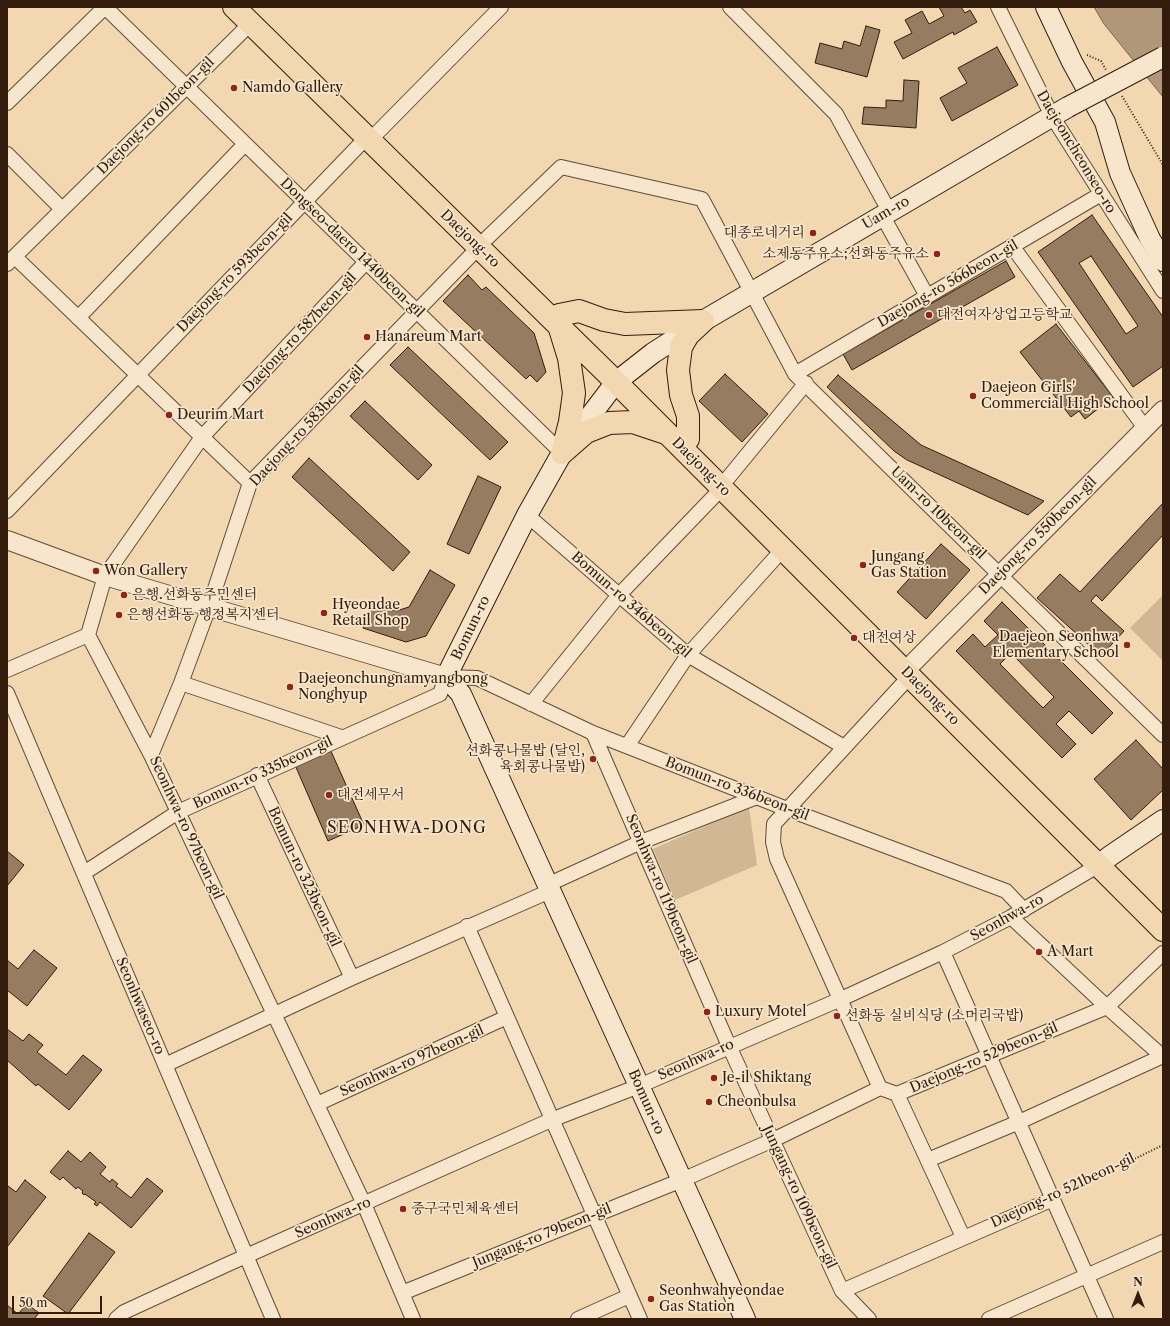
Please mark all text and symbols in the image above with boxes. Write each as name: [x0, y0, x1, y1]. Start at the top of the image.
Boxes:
street label: Daejong-ro 601beon-gil: [94, 54, 218, 178]
place label: Namdo Gallery: [242, 80, 343, 96]
marker: Namdo Gallery: [229, 83, 239, 93]
street label: Daejeoncheonseo-ro: [1033, 88, 1119, 216]
street label: Dongseo-daero 1440beon-gil: [277, 175, 427, 321]
street label: Uam-ro: [860, 193, 912, 233]
street label: Daejong-ro: [437, 207, 503, 271]
street label: Daejong-ro 593beon-gil: [174, 210, 296, 336]
place label: 대종로네거리: [724, 225, 805, 241]
marker: 대종로네거리: [808, 228, 818, 238]
street label: Daejong-ro 566beon-gil: [875, 237, 1021, 331]
place label: 소제동주유소;선화동주유소: [763, 246, 929, 262]
marker: 소제동주유소;선화동주유소: [932, 249, 942, 259]
street label: Daejong-ro 587beon-gil: [240, 269, 360, 397]
place label: 대전여자상업고등학교: [937, 307, 1072, 323]
marker: 대전여자상업고등학교: [924, 310, 934, 320]
place label: Hanareum Mart: [375, 329, 482, 345]
marker: Hanareum Mart: [362, 332, 372, 342]
street label: Daejong-ro 583beon-gil: [247, 362, 367, 490]
place label: Daejeon Girls' Commercial High School: [981, 380, 1149, 412]
marker: Daejeon Girls' Commercial High School: [968, 391, 978, 401]
place label: Deurim Mart: [177, 407, 264, 423]
marker: Deurim Mart: [164, 410, 174, 420]
street label: Daejong-ro: [668, 434, 734, 500]
street label: Uam-ro 10beon-gil: [887, 463, 989, 563]
street label: Daejong-ro 550beon-gil: [976, 474, 1100, 598]
street label: Bomun-ro 346beon-gil: [568, 548, 694, 662]
place label: Jungang Gas Station: [871, 549, 947, 582]
marker: Jungang Gas Station: [858, 560, 868, 570]
place label: Won Gallery: [104, 563, 188, 579]
marker: Won Gallery: [91, 566, 101, 576]
place label: 은행.선화동주민센터: [132, 587, 257, 603]
marker: 은행.선화동주민센터: [119, 590, 129, 600]
street label: Bomun-ro: [448, 593, 494, 663]
place label: Hyeondae Retail Shop: [332, 597, 409, 630]
place label: 은행선화동 행정복지센터: [127, 607, 279, 623]
marker: Hyeondae Retail Shop: [319, 608, 329, 618]
marker: 은행선화동 행정복지센터: [114, 610, 124, 620]
place label: Daejeon Seonhwa Elementary School: [992, 629, 1119, 662]
place label: 대전여상: [862, 630, 916, 646]
marker: 대전여상: [849, 633, 859, 643]
marker: Daejeon Seonhwa Elementary School: [1122, 640, 1132, 650]
street label: Daejong-ro: [897, 663, 963, 729]
place label: Daejeonchungnamyangbong Nonghyup: [298, 671, 488, 704]
marker: Daejeonchungnamyangbong Nonghyup: [285, 682, 295, 692]
street label: Bomun-ro 335beon-gil: [191, 733, 335, 813]
place label: 선화콩나물밥 (달인, 육회콩나물밥): [465, 743, 585, 776]
street label: Seonhwa-ro 97beon-gil: [145, 754, 227, 902]
marker: 선화콩나물밥 (달인, 육회콩나물밥): [588, 754, 598, 764]
street label: Bomun-ro 336beon-gil: [663, 754, 811, 824]
place label: 대전세무서: [337, 787, 405, 803]
marker: 대전세무서: [324, 790, 334, 800]
street label: Bomun-ro 323beon-gil: [264, 804, 344, 950]
street label: Seonhwa-ro 119beon-gil: [622, 812, 700, 966]
district label: SEONHWA-DONG: [327, 818, 487, 838]
street label: Seonhwa-ro: [967, 891, 1047, 945]
place label: A Mart: [1047, 944, 1093, 960]
marker: A Mart: [1034, 947, 1044, 957]
street label: Seonhwaseo-ro: [112, 955, 168, 1057]
place label: Luxury Motel: [715, 1004, 806, 1020]
marker: Luxury Motel: [702, 1007, 712, 1017]
place label: 선화동 실비식당 (소머리국밥): [845, 1008, 1023, 1024]
marker: 선화동 실비식당 (소머리국밥): [832, 1011, 842, 1021]
street label: Daejong-ro 529beon-gil: [907, 1019, 1061, 1097]
street label: Seonhwa-ro 97beon-gil: [337, 1022, 487, 1100]
street label: Seonhwa-ro: [655, 1036, 737, 1084]
street label: Bomun-ro: [624, 1067, 668, 1137]
place label: Je-il Shiktang: [722, 1070, 811, 1086]
marker: Je-il Shiktang: [709, 1073, 719, 1083]
place label: Cheonbulsa: [717, 1094, 796, 1110]
marker: Cheonbulsa: [704, 1097, 714, 1107]
street label: Jungang-ro 109beon-gil: [758, 1123, 840, 1271]
street label: Daejong-ro 521beon-gil: [988, 1150, 1138, 1232]
street label: Seonhwa-ro: [292, 1194, 374, 1242]
street label: Jungang-ro 79beon-gil: [470, 1200, 614, 1272]
place label: 중구국민체육센터: [411, 1201, 519, 1217]
marker: 중구국민체육센터: [398, 1204, 408, 1214]
north arrow: [1118, 1274, 1158, 1314]
text: N: [1133, 1275, 1143, 1289]
place label: Seonhwahyeondae Gas Station: [659, 1283, 784, 1316]
scale bar: [14, 1288, 104, 1314]
marker: Seonhwahyeondae Gas Station: [646, 1294, 656, 1304]
text: 50 m: [19, 1295, 48, 1310]

